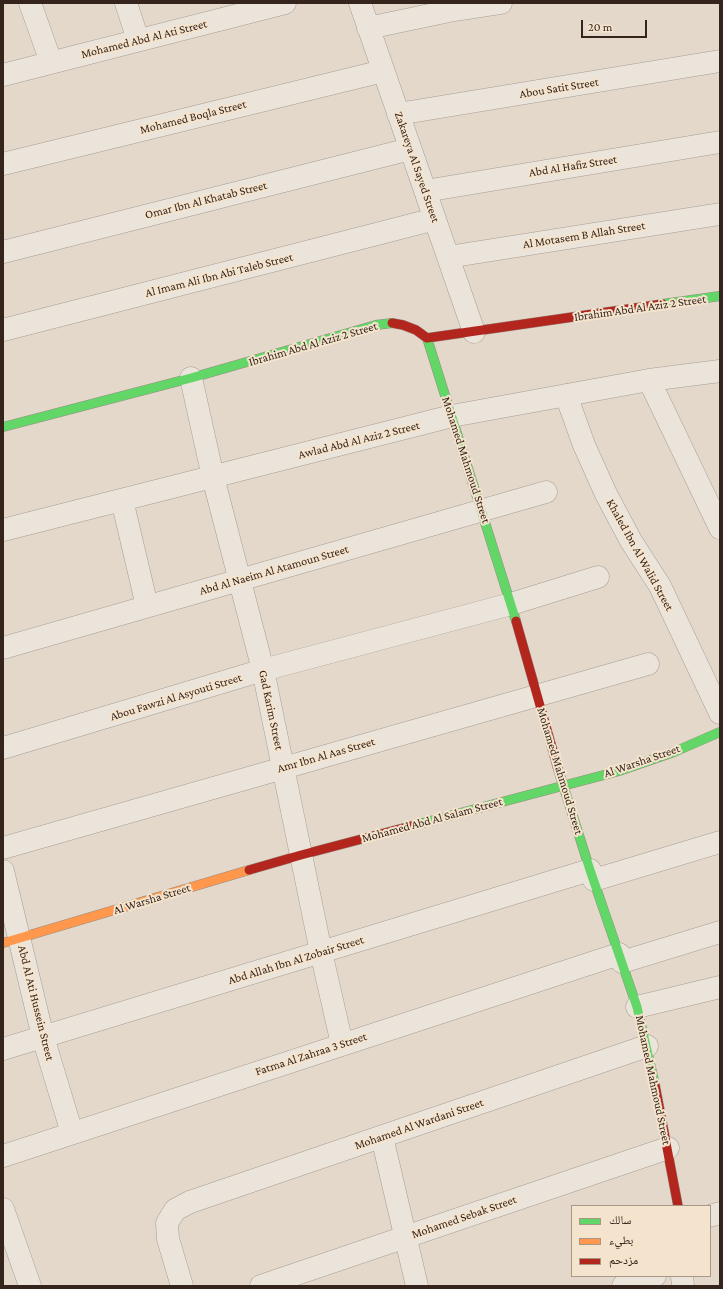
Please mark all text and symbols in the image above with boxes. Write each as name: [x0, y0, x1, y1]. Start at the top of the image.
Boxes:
scale bar: [583, 12, 649, 38]
street label: Mohamed Abd Al Ati Street: [80, 16, 208, 62]
text: 20 m: [588, 20, 612, 34]
street label: Abou Satit Street: [518, 75, 600, 101]
street label: Mohamed Boqla Street: [138, 97, 248, 137]
street label: Zakareya Al Sayed Street: [391, 110, 443, 224]
street label: Abd Al Hafiz Street: [528, 152, 618, 180]
street label: Omar Ibn Al Khatab Street: [143, 178, 269, 222]
street label: Al Motasem B Allah Street: [522, 218, 646, 252]
street label: Al Imam Ali Ibn Abi Taleb Street: [144, 250, 294, 300]
street label: Ibrahim Abd Al Aziz 2 Street: [573, 292, 707, 324]
street label: Ibrahim Abd Al Aziz 2 Street: [247, 319, 379, 369]
street label: Mohamed Mahmoud Street: [439, 395, 493, 525]
street label: Awlad Abd Al Aziz 2 Street: [297, 418, 421, 462]
street label: Khaled Ibn Al Walid Street: [603, 497, 677, 613]
street label: Abd Al Naeim Al Atamoun Street: [198, 542, 350, 598]
street label: Gad Karim Street: [255, 669, 287, 751]
street label: Abou Fawzi Al Asyouti Street: [108, 670, 244, 724]
street label: Mohamed Mahmoud Street: [534, 706, 586, 836]
street label: Amr Ibn Al Aas Street: [275, 734, 377, 776]
street label: Al Warsha Street: [602, 741, 682, 781]
street label: Mohamed Abd Al Salam Street: [360, 794, 504, 846]
street label: Al Warsha Street: [112, 880, 192, 918]
street label: Abd Allah Ibn Al Zobair Street: [226, 932, 366, 988]
street label: Abd Al Ati Hussein Street: [15, 944, 57, 1062]
street label: Mohamed Mahmoud Street: [632, 1014, 674, 1146]
street label: Fatma Al Zahraa 3 Street: [253, 1029, 369, 1079]
street label: Mohamed Al Wardani Street: [353, 1095, 485, 1153]
street label: Mohamed Sebak Street: [410, 1192, 518, 1242]
legend: [571, 1205, 711, 1277]
text: سالك: [609, 1213, 631, 1227]
text: بطيء: [609, 1233, 633, 1247]
text: مزدحم: [609, 1253, 638, 1267]

